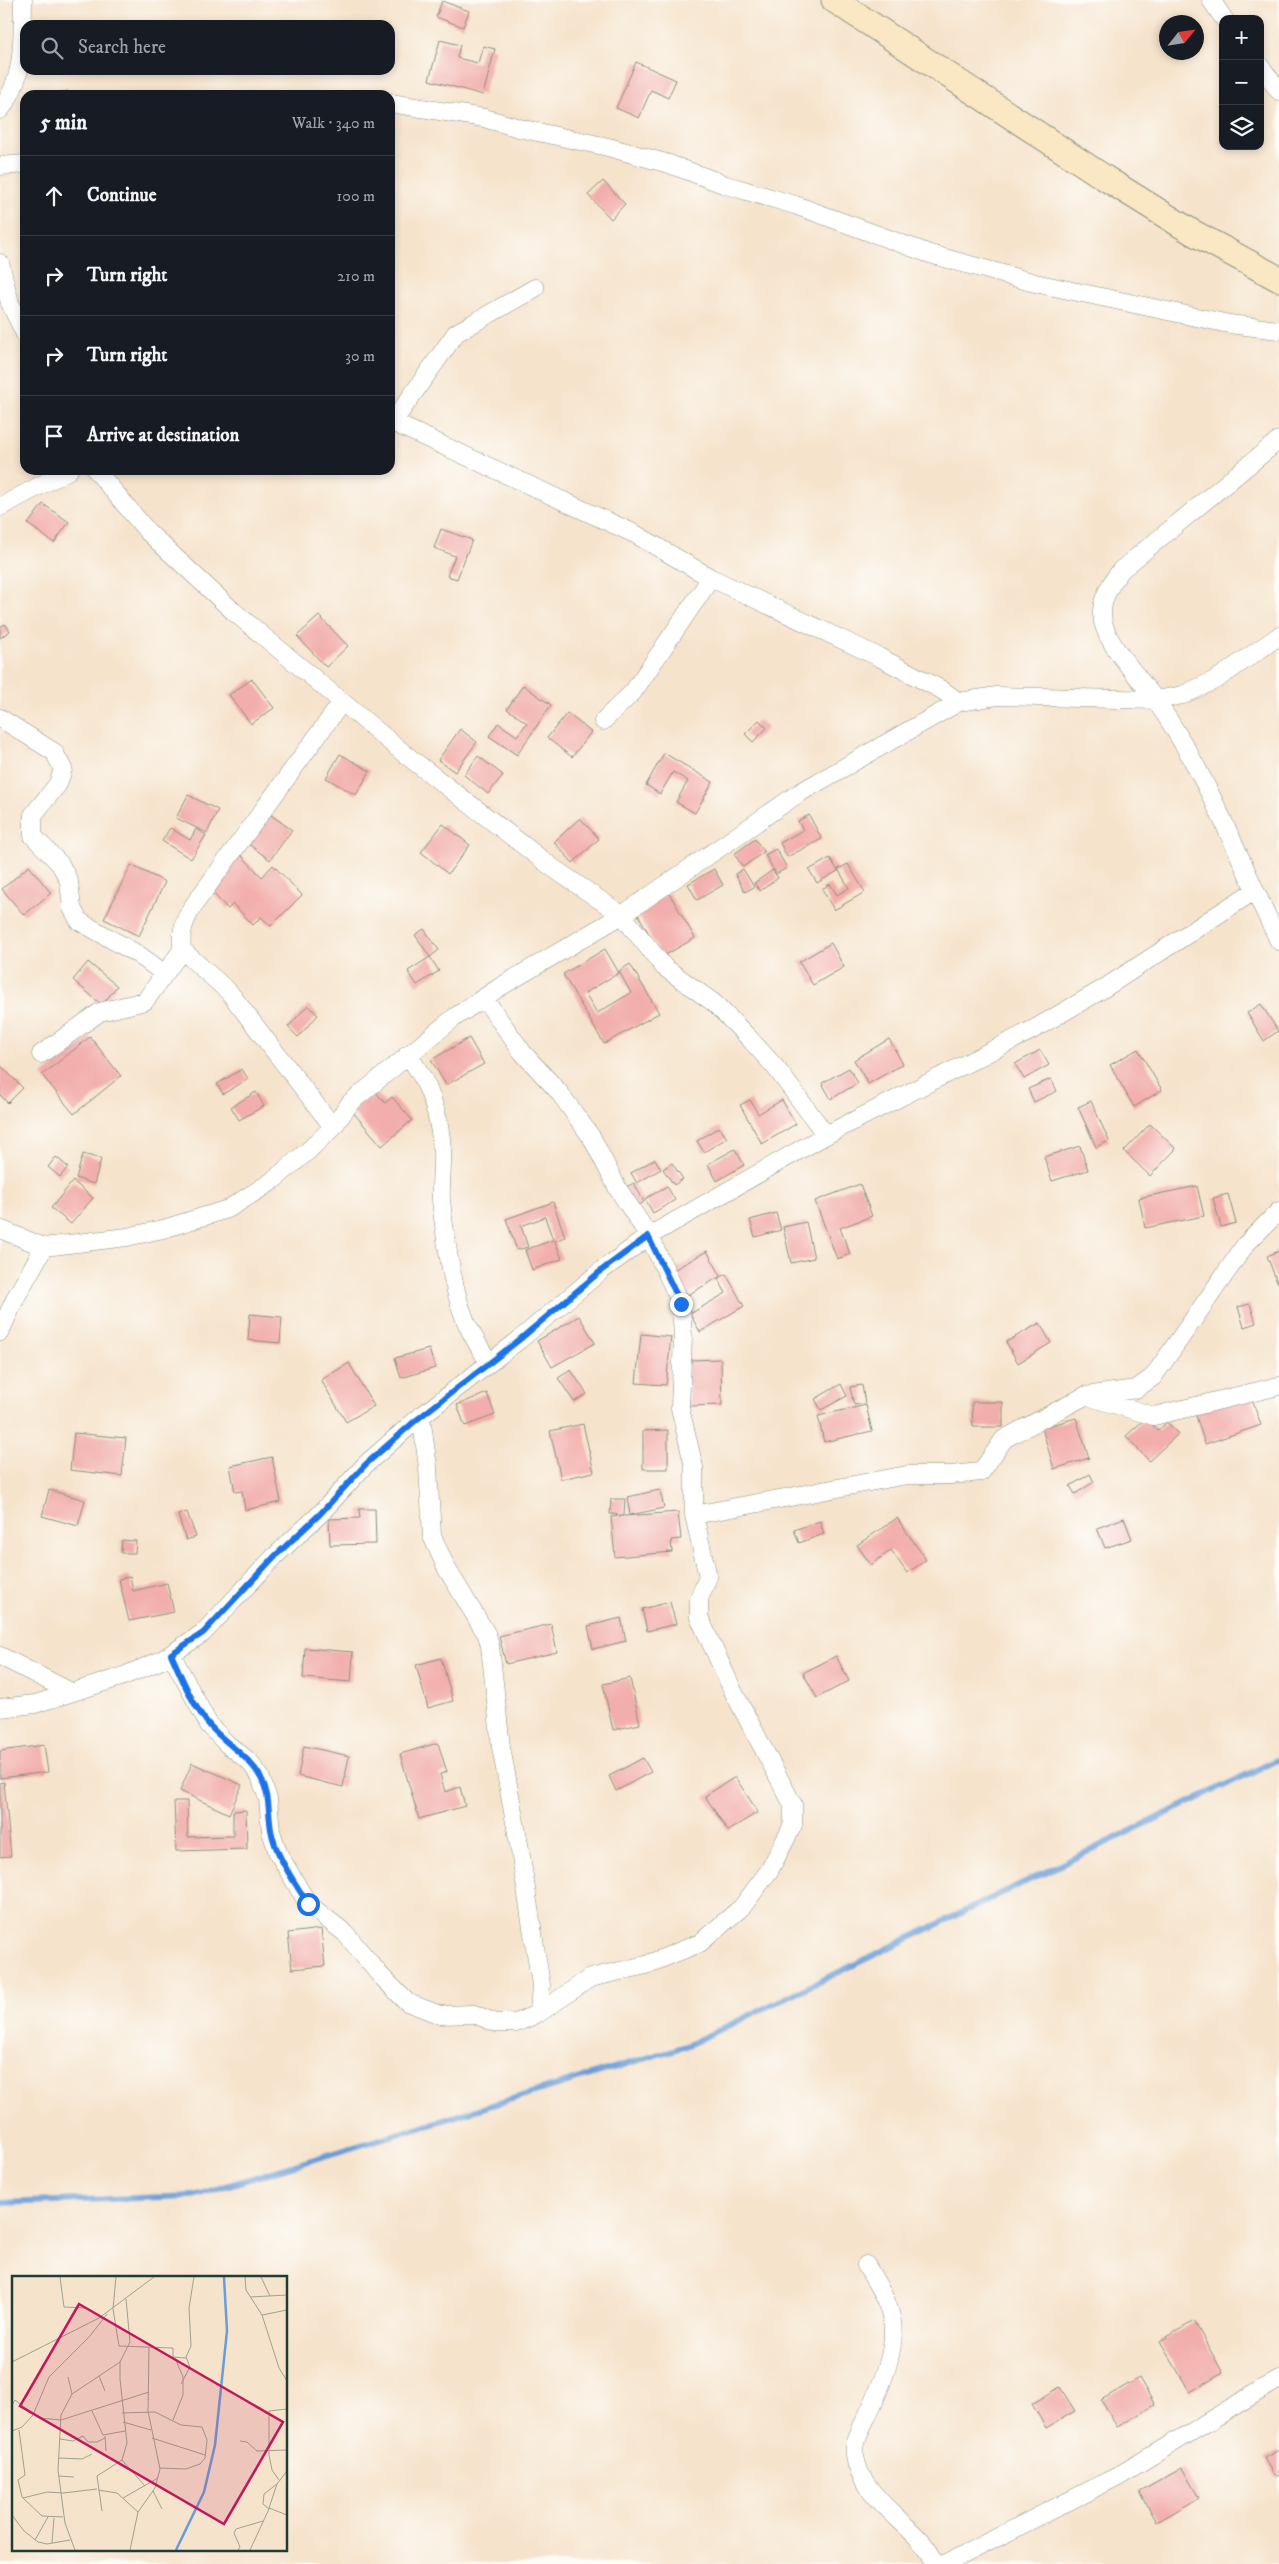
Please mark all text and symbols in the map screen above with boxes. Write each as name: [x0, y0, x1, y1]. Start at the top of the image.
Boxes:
north arrow: [1159, 15, 1204, 60]
map controls: [1219, 15, 1264, 150]
button: +: [1219, 15, 1264, 60]
search box: [20, 20, 395, 75]
icon: search: [38, 34, 66, 62]
text: Search here: [78, 36, 166, 59]
button: −: [1219, 60, 1264, 105]
button: layers: [1219, 105, 1264, 150]
text: 5 min: [40, 110, 87, 136]
text: Walk · 340 m: [292, 113, 375, 133]
icon: ahead: [40, 182, 68, 210]
text: Continue: [87, 184, 157, 207]
text: 100 m: [337, 186, 375, 206]
icon: right: [40, 262, 68, 290]
text: Turn right: [87, 264, 167, 287]
text: 210 m: [337, 266, 375, 286]
icon: right: [40, 342, 68, 370]
text: Turn right: [87, 344, 167, 367]
text: 30 m: [345, 346, 375, 366]
icon: arrive: [40, 422, 68, 450]
text: Arrive at destination: [87, 424, 239, 447]
route end: [670, 1293, 693, 1316]
route start: [297, 1893, 320, 1916]
inset map: [12, 2276, 288, 2552]

